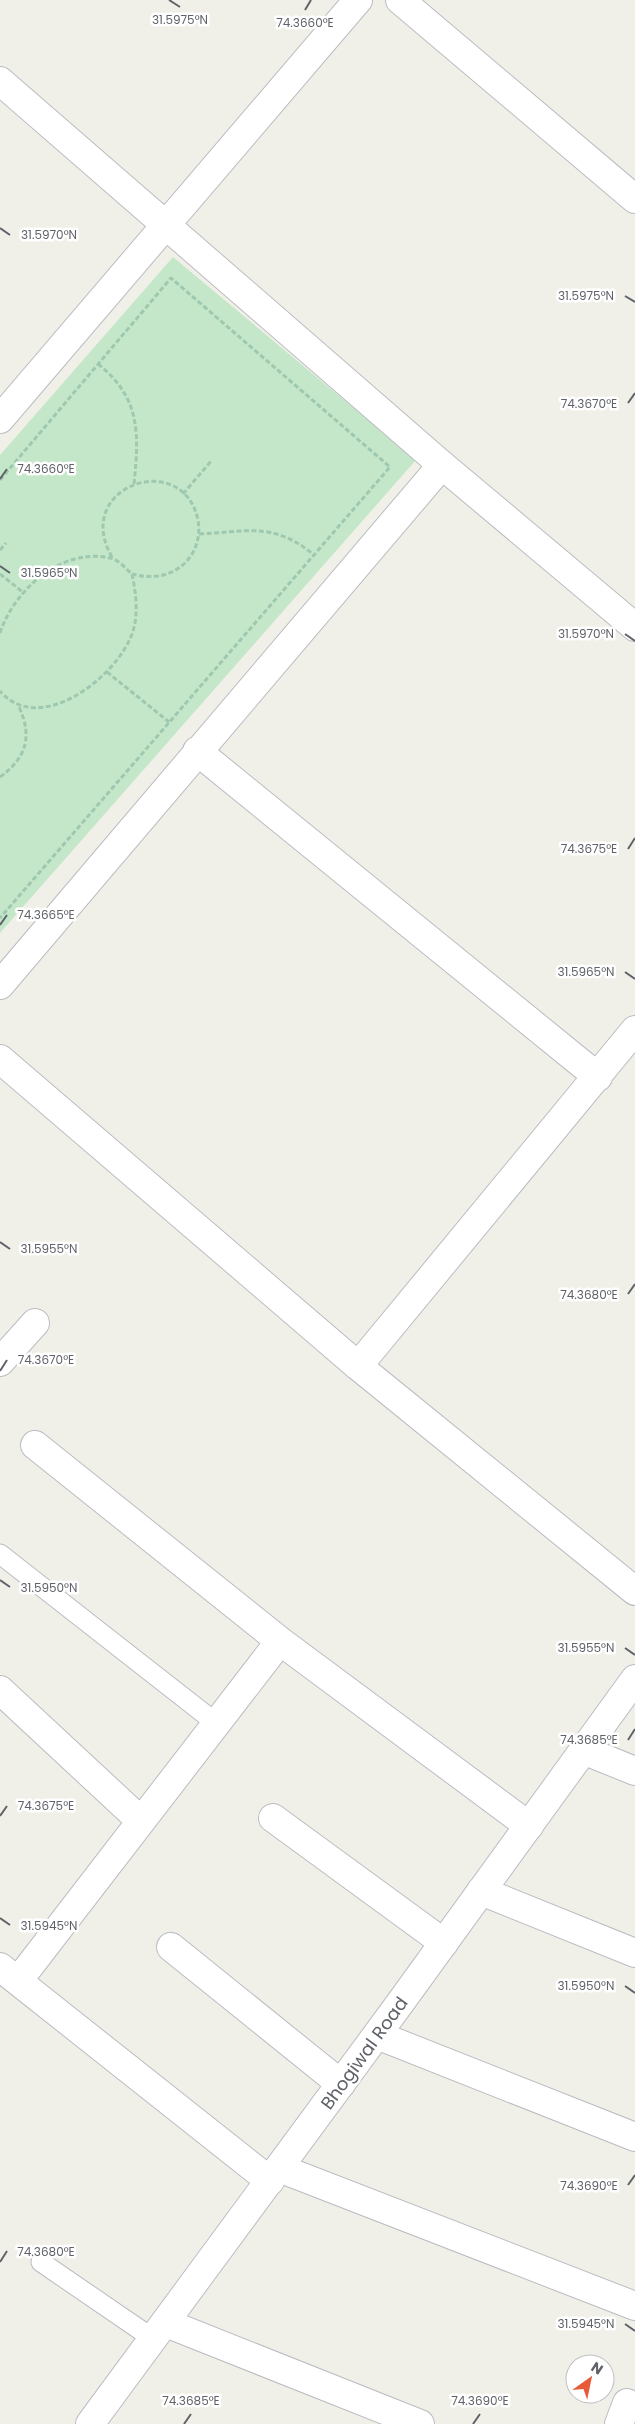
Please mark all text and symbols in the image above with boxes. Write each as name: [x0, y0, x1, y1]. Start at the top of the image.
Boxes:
text: 31.5975°N: [152, 11, 208, 28]
text: 74.3660°E: [276, 14, 334, 31]
text: 31.5970°N: [21, 226, 77, 243]
text: 31.5975°N: [558, 287, 614, 304]
text: 74.3670°E: [561, 395, 617, 412]
text: 74.3660°E: [17, 460, 75, 477]
text: 31.5965°N: [20, 564, 78, 581]
text: 31.5970°N: [558, 625, 614, 642]
text: 74.3675°E: [561, 840, 617, 857]
text: 74.3665°E: [17, 906, 75, 923]
text: 31.5965°N: [557, 963, 615, 980]
text: 31.5955°N: [21, 1240, 77, 1257]
text: 74.3680°E: [560, 1286, 618, 1303]
text: 74.3670°E: [18, 1351, 74, 1368]
text: 31.5950°N: [21, 1579, 77, 1596]
text: 31.5955°N: [558, 1639, 614, 1656]
text: 74.3685°E: [560, 1731, 618, 1748]
text: 74.3675°E: [18, 1797, 74, 1814]
text: 31.5945°N: [21, 1917, 77, 1934]
text: 31.5950°N: [558, 1977, 614, 1994]
street label: Bhogiwal Road: [315, 1992, 413, 2114]
text: 74.3690°E: [560, 2177, 618, 2194]
text: 74.3680°E: [17, 2243, 75, 2260]
text: 31.5945°N: [558, 2315, 614, 2332]
north arrow: [565, 2354, 615, 2404]
text: N: [587, 2357, 607, 2379]
text: 74.3685°E: [162, 2392, 220, 2409]
text: 74.3690°E: [451, 2392, 509, 2409]

